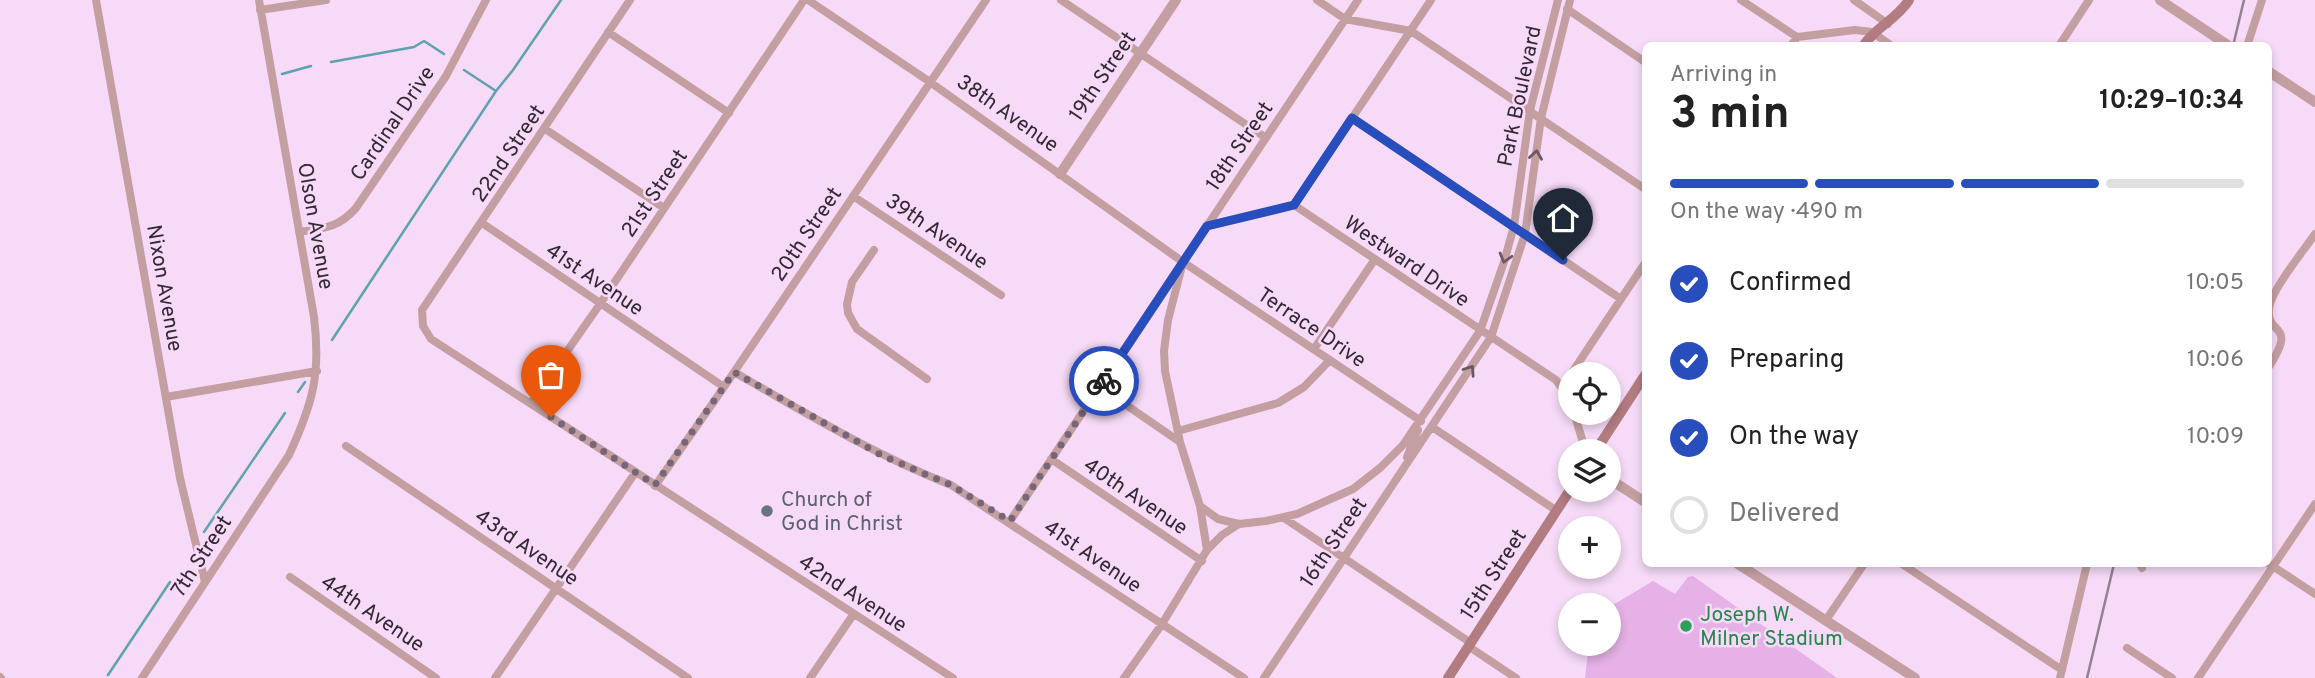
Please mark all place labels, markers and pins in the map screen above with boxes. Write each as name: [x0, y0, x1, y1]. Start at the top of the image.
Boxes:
pin: [1533, 188, 1593, 260]
pin: [521, 345, 581, 417]
place label: Church of God in Christ: [781, 487, 903, 538]
marker: Church of God in Christ: [759, 503, 775, 519]
place label: Joseph W. Milner Stadium: [1700, 602, 1843, 653]
marker: Joseph W. Milner Stadium: [1678, 618, 1694, 634]

